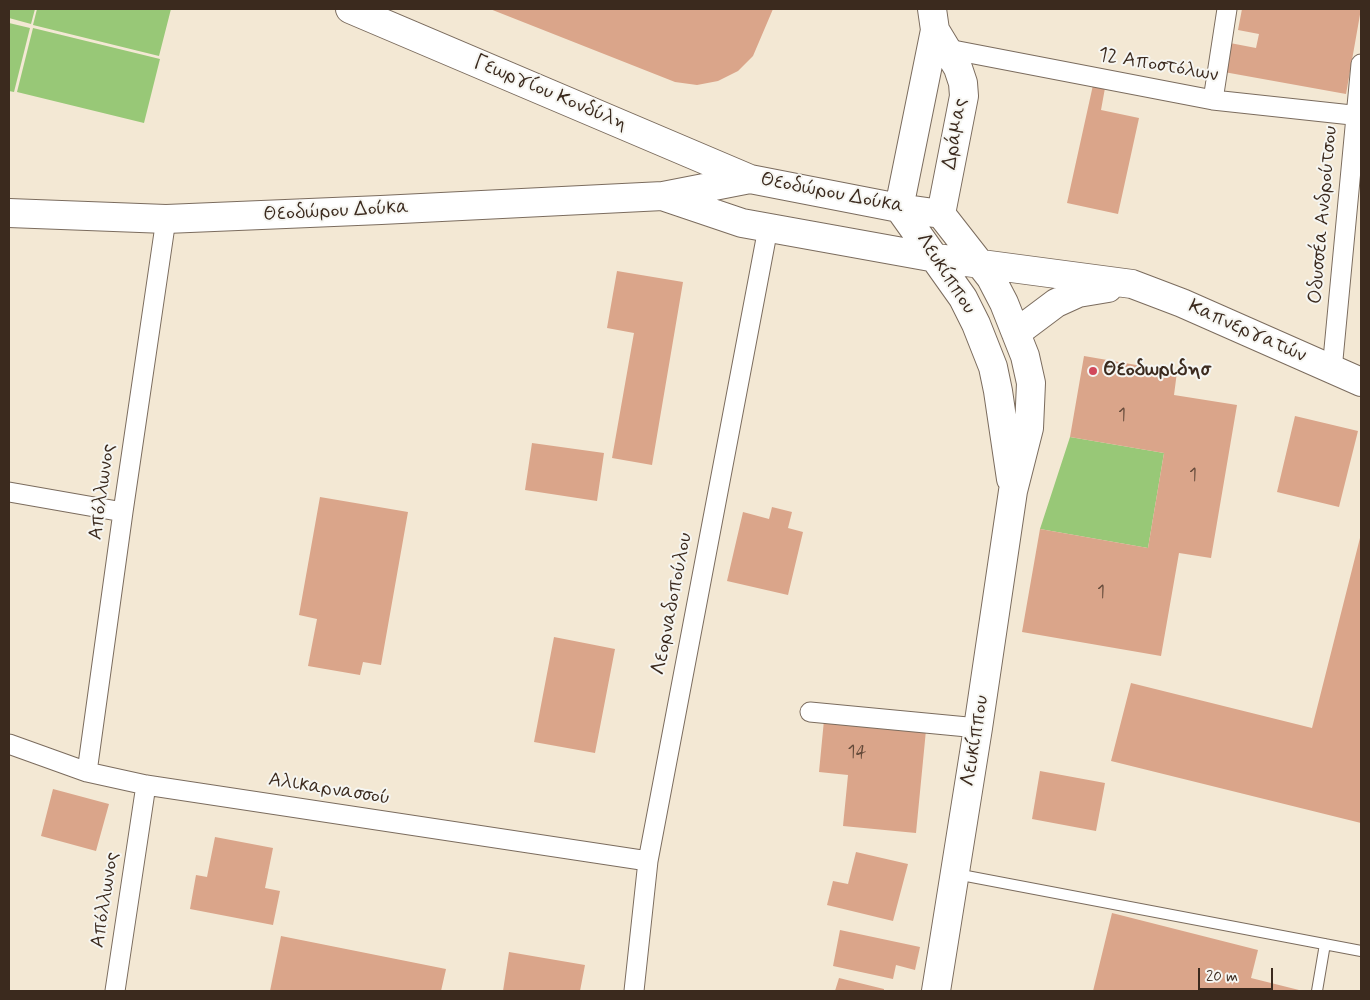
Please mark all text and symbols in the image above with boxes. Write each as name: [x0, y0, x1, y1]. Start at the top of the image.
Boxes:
street label: 12 Αποστόλων: [1096, 44, 1220, 88]
street label: Γεωργίου Κονδύλη: [470, 51, 630, 137]
street label: Δράμας: [939, 96, 973, 172]
street label: Οδυσσέα Ανδρούτσου: [1304, 125, 1344, 305]
street label: Θεοδώρου Δούκα: [758, 168, 906, 220]
street label: Θεοδώρου Δούκα: [263, 196, 409, 228]
street label: Λευκίππου: [910, 229, 980, 319]
street label: Καπνεργατών: [1184, 295, 1310, 369]
place label: Θεοδωριδησ: [1103, 359, 1210, 383]
marker: Θεοδωριδησ: [1087, 365, 1099, 377]
house number: 1: [1118, 405, 1126, 427]
street label: Απόλλωνος: [84, 442, 122, 542]
house number: 1: [1189, 465, 1197, 487]
street label: Λεορναδοπούλου: [647, 531, 699, 677]
house number: 1: [1097, 582, 1105, 604]
street label: Λευκίππου: [957, 694, 995, 788]
house number: 14: [848, 742, 866, 764]
street label: Αλικαρνασσού: [266, 769, 392, 811]
street label: Απόλλωνος: [87, 850, 125, 950]
scale bar: [1200, 958, 1275, 990]
text: 20 m: [1206, 967, 1238, 987]

